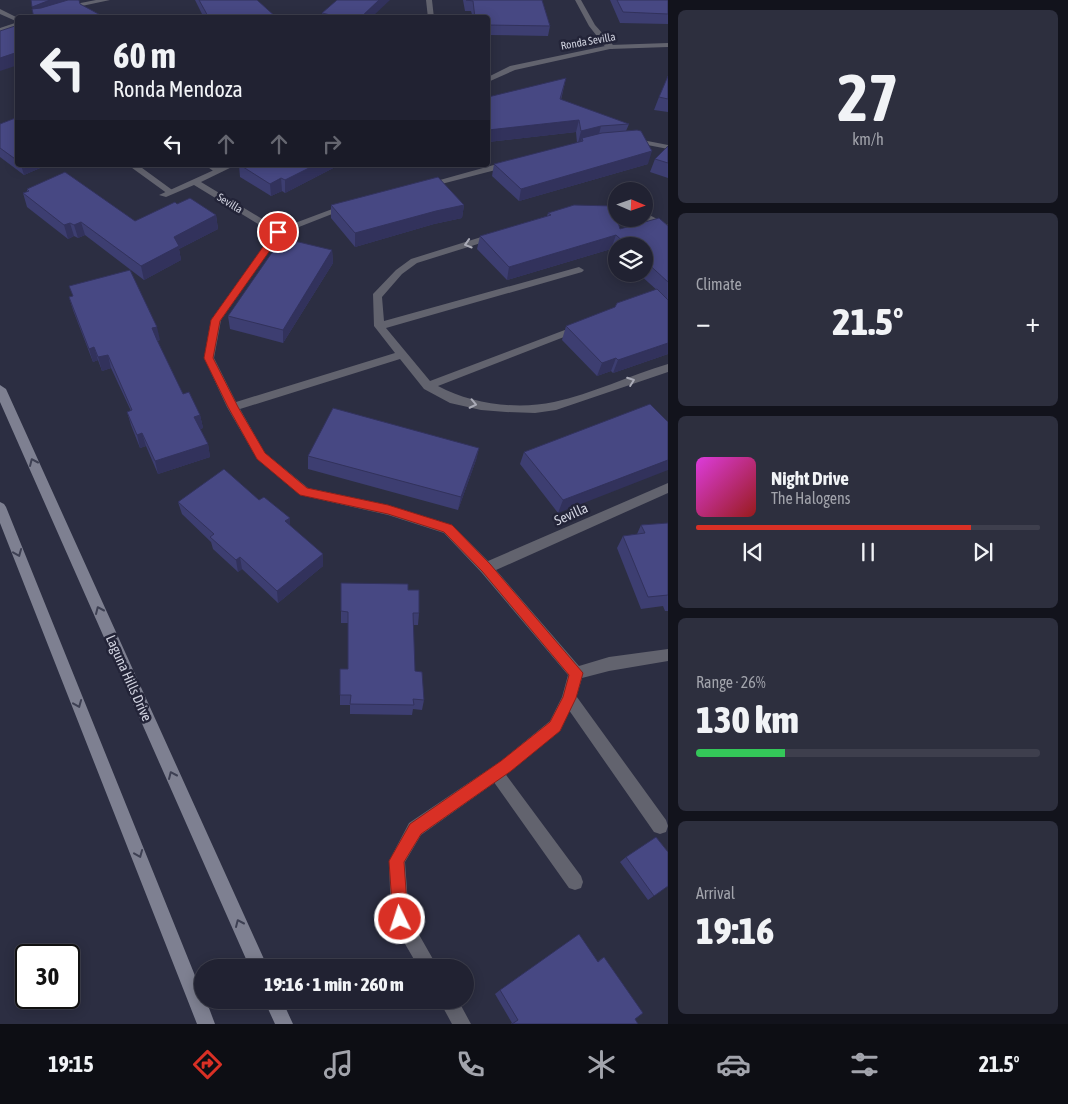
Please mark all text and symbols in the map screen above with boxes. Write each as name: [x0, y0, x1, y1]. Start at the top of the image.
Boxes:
street label: Ronda Sevilla: [560, 30, 616, 52]
icon: left: [30, 35, 95, 100]
text: 60 m: [113, 35, 176, 75]
text: 27: [837, 60, 899, 135]
text: Ronda Mendoza: [113, 76, 243, 102]
icon: left: [159, 130, 187, 158]
icon: ahead: [212, 130, 240, 158]
icon: ahead: [265, 130, 293, 158]
icon: right: [318, 130, 346, 158]
text: km/h: [852, 130, 884, 148]
north arrow: [608, 182, 652, 228]
map controls: [608, 182, 653, 282]
street label: Sevilla: [215, 191, 245, 215]
pin: [257, 211, 299, 253]
icon: arrive: [264, 218, 292, 246]
button: layers: [608, 237, 653, 282]
one-way arrow: [464, 239, 472, 249]
text: Climate: [696, 275, 742, 293]
text: 21.5°: [833, 300, 903, 343]
text: −: [696, 306, 711, 338]
text: +: [1025, 306, 1040, 338]
one-way arrow: [626, 377, 635, 387]
one-way arrow: [469, 398, 478, 409]
one-way arrow: [28, 458, 39, 467]
text: Night Drive: [771, 467, 849, 489]
text: The Halogens: [771, 489, 851, 507]
street label: Sevilla: [552, 500, 590, 528]
icon: previous: [739, 538, 767, 566]
icon: pause: [854, 538, 882, 566]
icon: next: [969, 538, 997, 566]
one-way arrow: [12, 548, 22, 556]
one-way arrow: [95, 606, 105, 615]
street label: Laguna Hills Drive: [103, 632, 155, 724]
text: Range · 26%: [696, 673, 766, 691]
text: 130 km: [696, 698, 799, 741]
one-way arrow: [73, 699, 83, 707]
one-way arrow: [168, 771, 179, 780]
one-way arrow: [133, 850, 143, 858]
text: Arrival: [696, 884, 735, 902]
position arrow: [373, 892, 425, 944]
text: 19:16: [696, 909, 774, 952]
one-way arrow: [234, 919, 245, 928]
speed limit sign: 30: [15, 944, 80, 1009]
text: 19:16 · 1 min · 260 m: [264, 973, 404, 995]
icon: directions: [190, 1047, 225, 1082]
icon: music: [321, 1047, 356, 1082]
icon: phone: [453, 1047, 488, 1082]
icon: climate: [584, 1047, 619, 1082]
icon: car: [716, 1047, 751, 1082]
icon: filters: [847, 1047, 882, 1082]
text: 19:15: [48, 1051, 94, 1077]
text: 21.5°: [979, 1051, 1020, 1077]

